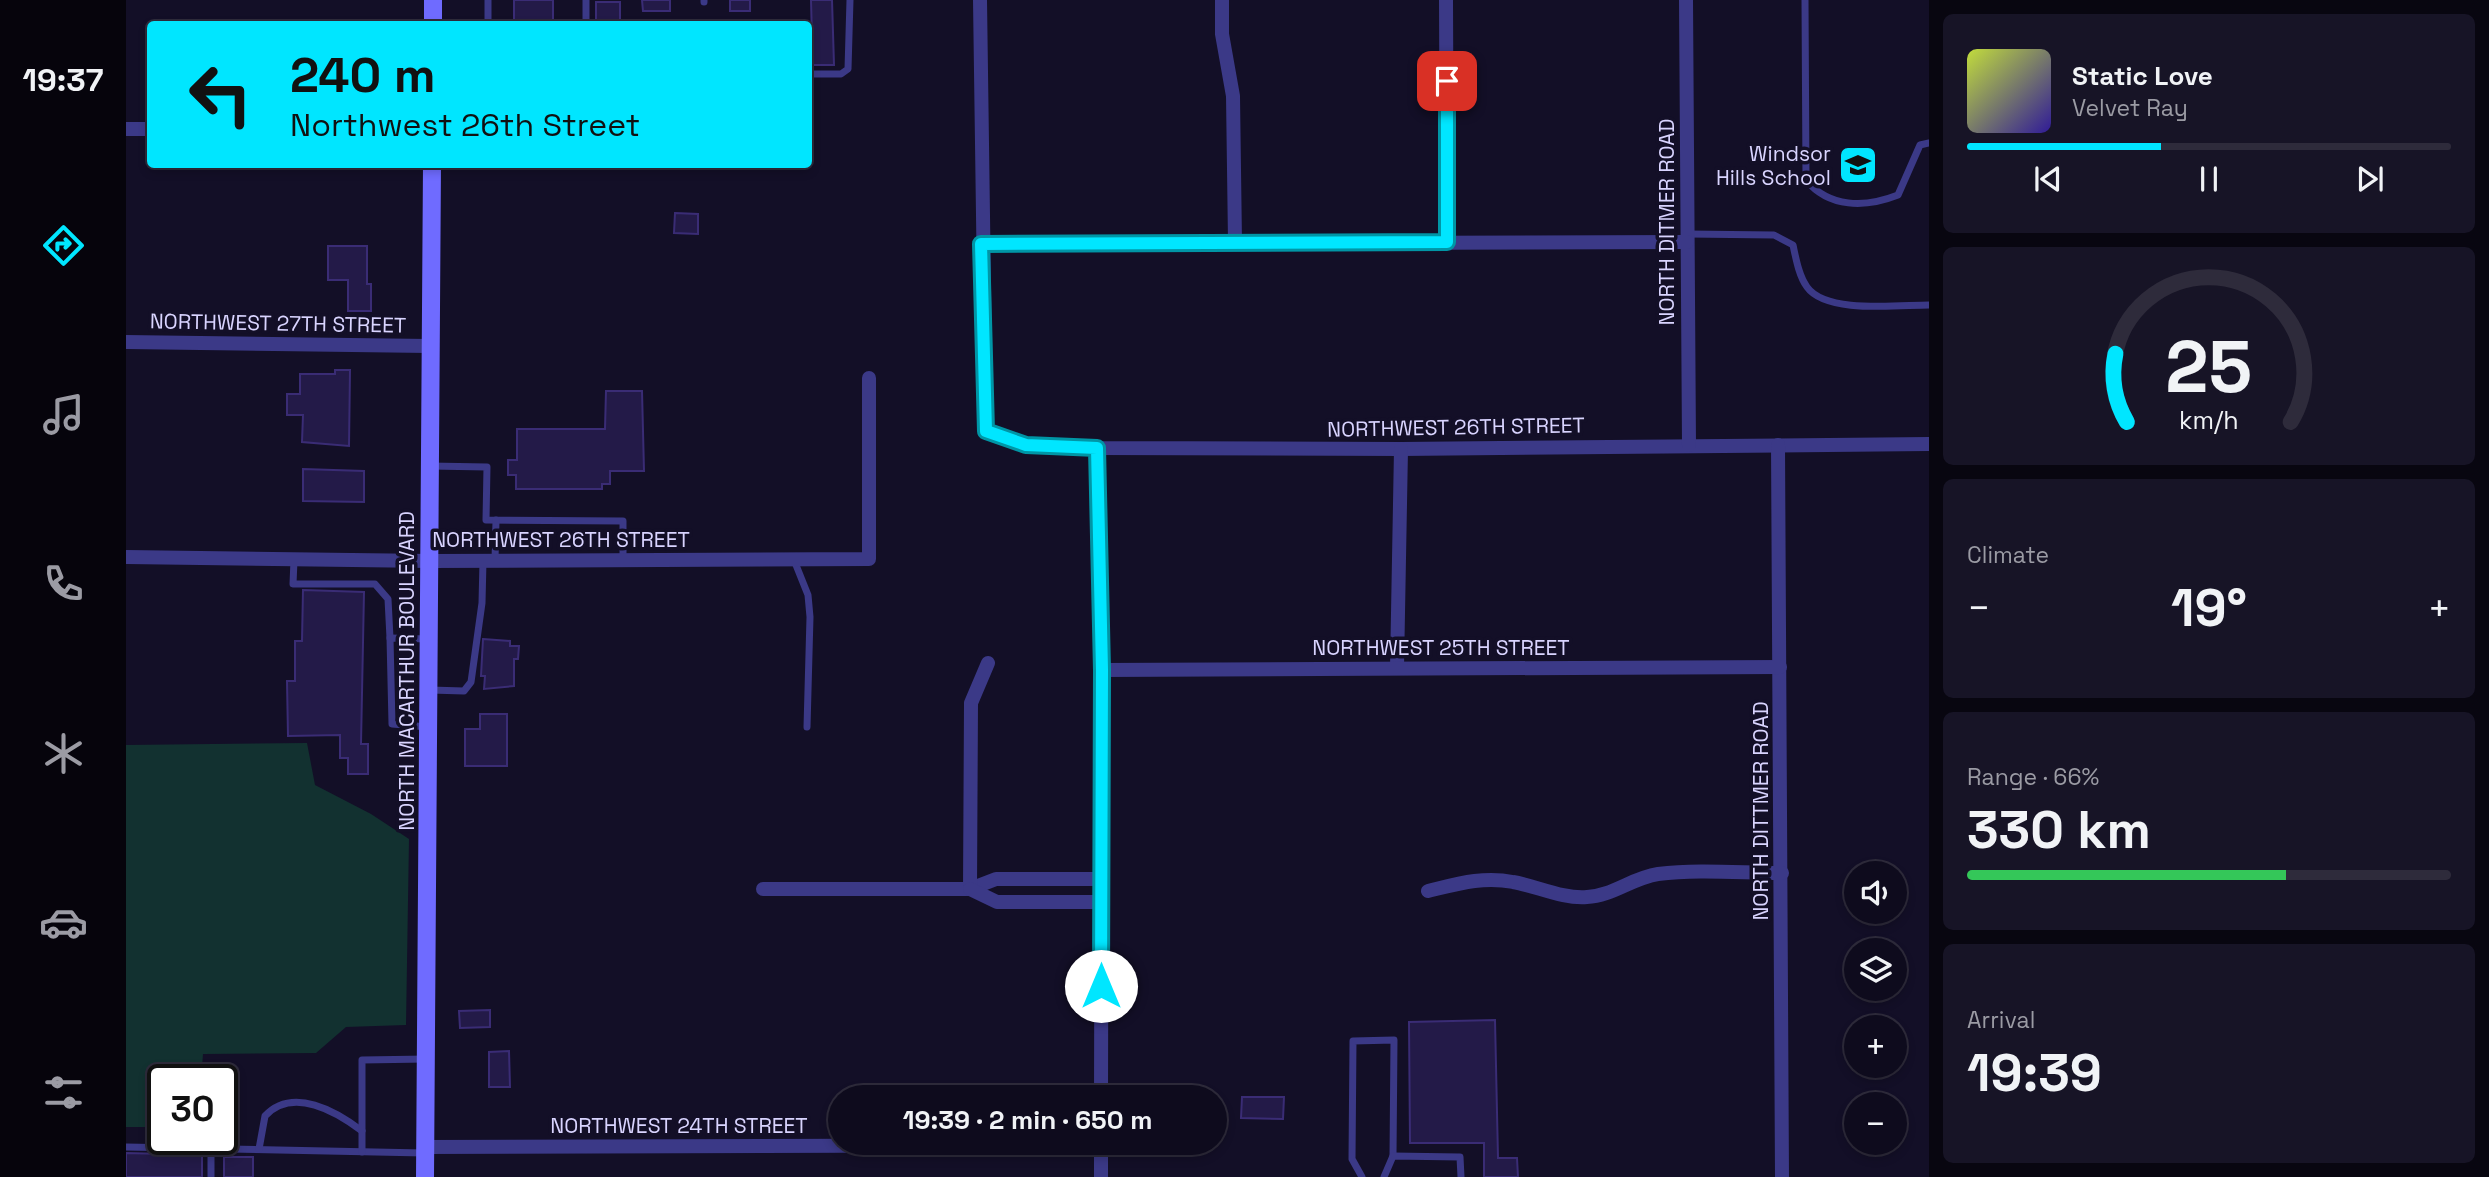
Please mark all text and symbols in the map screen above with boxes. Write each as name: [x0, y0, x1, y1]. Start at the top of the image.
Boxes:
text: 240 m: [290, 44, 436, 106]
icon: left: [175, 49, 266, 140]
pin: [1417, 51, 1477, 111]
text: Static Love: [2072, 59, 2213, 93]
text: 19:37: [23, 60, 103, 100]
icon: arrive: [1428, 62, 1466, 100]
text: Velvet Ray: [2072, 93, 2188, 123]
text: Northwest 26th Street: [290, 105, 640, 145]
street label: NORTH DITMER ROAD: [1653, 119, 1680, 325]
place label: Windsor Hills School: [1716, 140, 1831, 191]
school or university icon: Windsor Hills School: [1837, 144, 1879, 186]
icon: previous: [2029, 160, 2067, 198]
icon: pause: [2190, 160, 2228, 198]
icon: next: [2351, 160, 2389, 198]
icon: directions: [39, 221, 88, 270]
street label: NORTHWEST 27TH STREET: [150, 307, 406, 339]
text: 25: [2166, 320, 2252, 413]
icon: music: [39, 390, 88, 439]
text: km/h: [2179, 404, 2239, 436]
street label: NORTHWEST 26TH STREET: [1327, 411, 1585, 443]
street label: NORTH MACARTHUR BOULEVARD: [393, 511, 420, 831]
street label: NORTHWEST 26TH STREET: [432, 526, 690, 553]
text: Climate: [1967, 540, 2049, 570]
icon: phone: [39, 559, 88, 608]
text: 19°: [2171, 575, 2247, 641]
text: −: [1967, 584, 1991, 632]
text: +: [2427, 584, 2451, 632]
street label: NORTHWEST 25TH STREET: [1312, 634, 1570, 661]
street label: NORTH DITTMER ROAD: [1747, 701, 1774, 921]
icon: climate: [39, 729, 88, 778]
text: Range · 66%: [1967, 762, 2099, 792]
text: 330 km: [1967, 797, 2151, 863]
map controls: [1844, 861, 1907, 1155]
button: sound: [1844, 861, 1907, 924]
icon: car: [39, 898, 88, 947]
button: layers: [1844, 938, 1907, 1001]
position arrow: [1064, 949, 1138, 1023]
text: Arrival: [1967, 1005, 2035, 1035]
button: +: [1844, 1015, 1907, 1078]
text: 19:39: [1967, 1040, 2102, 1106]
speed limit sign: 30: [147, 1064, 238, 1155]
icon: filters: [39, 1068, 88, 1117]
button: −: [1844, 1092, 1907, 1155]
text: 19:39 · 2 min · 650 m: [903, 1103, 1152, 1137]
street label: NORTHWEST 24TH STREET: [550, 1112, 808, 1139]

